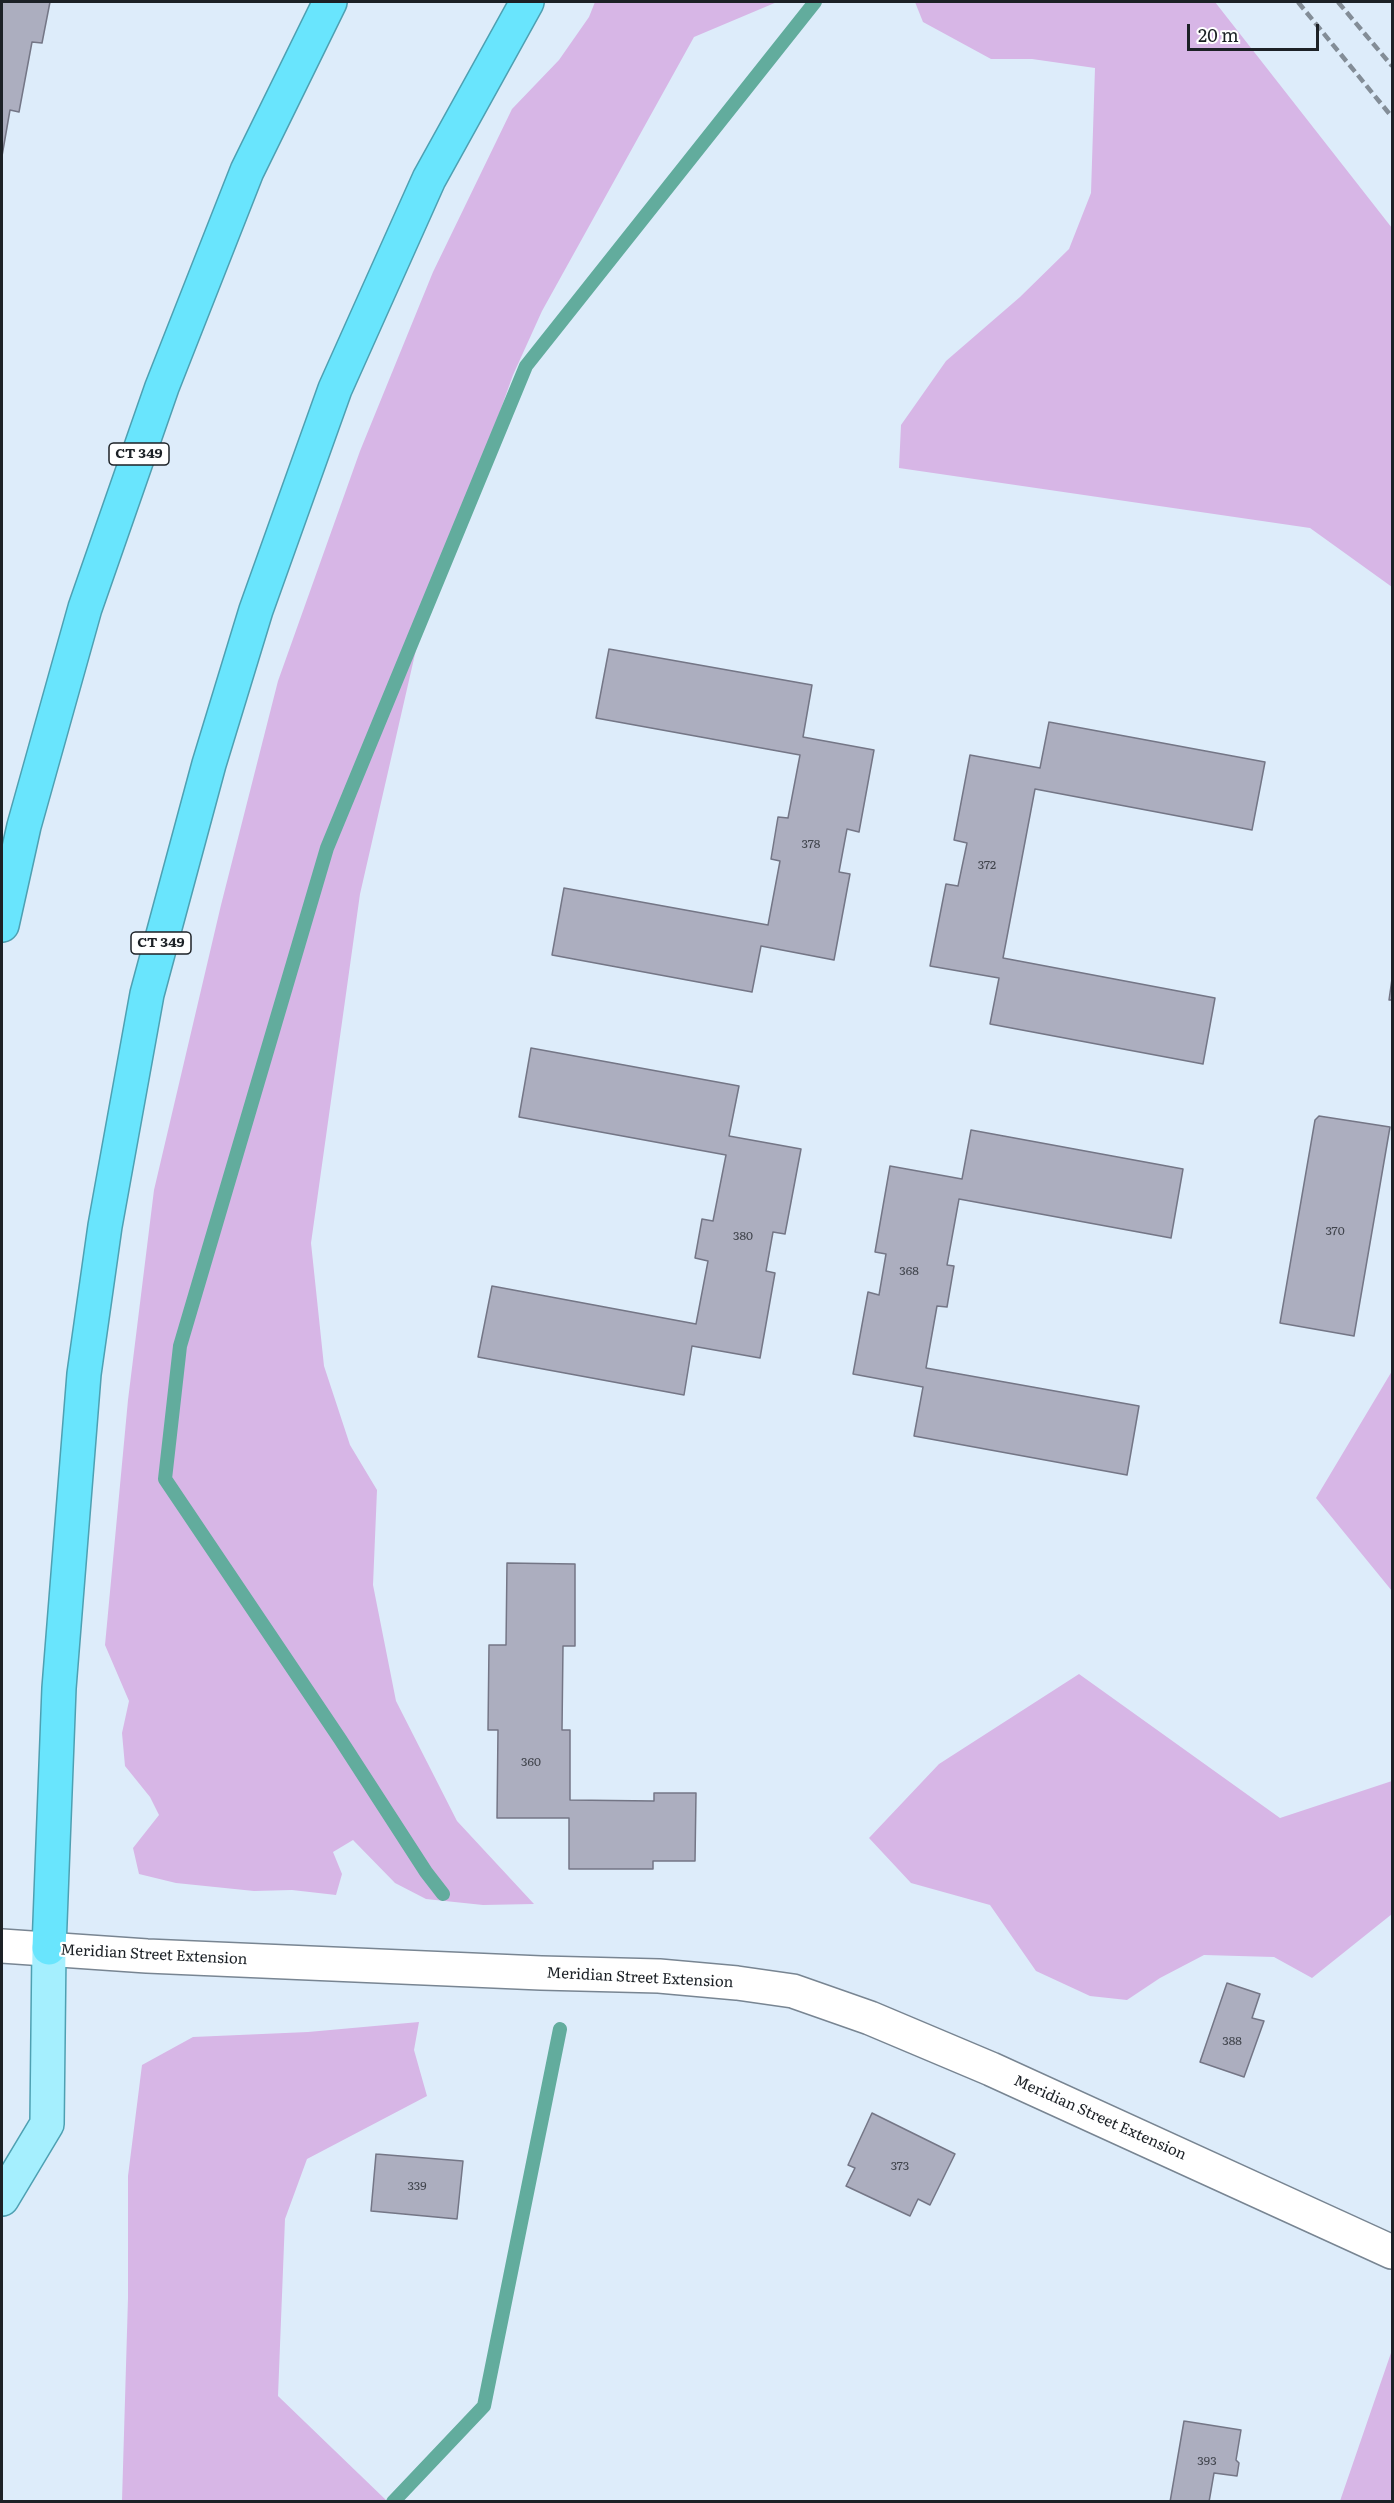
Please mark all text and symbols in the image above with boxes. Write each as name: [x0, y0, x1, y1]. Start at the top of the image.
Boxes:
scale bar: [1190, 12, 1322, 50]
text: 20 m: [1198, 21, 1239, 48]
road number: CT 349: [109, 443, 169, 465]
house number: 378: [802, 837, 820, 851]
house number: 372: [978, 858, 996, 872]
road number: CT 349: [131, 932, 191, 954]
house number: 370: [1325, 1224, 1345, 1238]
house number: 380: [733, 1229, 753, 1243]
house number: 368: [899, 1264, 919, 1278]
house number: 360: [521, 1755, 541, 1769]
street label: Meridian Street Extension: [60, 1941, 248, 1969]
street label: Meridian Street Extension: [546, 1964, 734, 1992]
house number: 388: [1222, 2034, 1242, 2048]
street label: Meridian Street Extension: [1011, 2072, 1189, 2164]
house number: 373: [891, 2159, 909, 2173]
house number: 339: [408, 2179, 426, 2193]
house number: 393: [1197, 2454, 1217, 2468]

